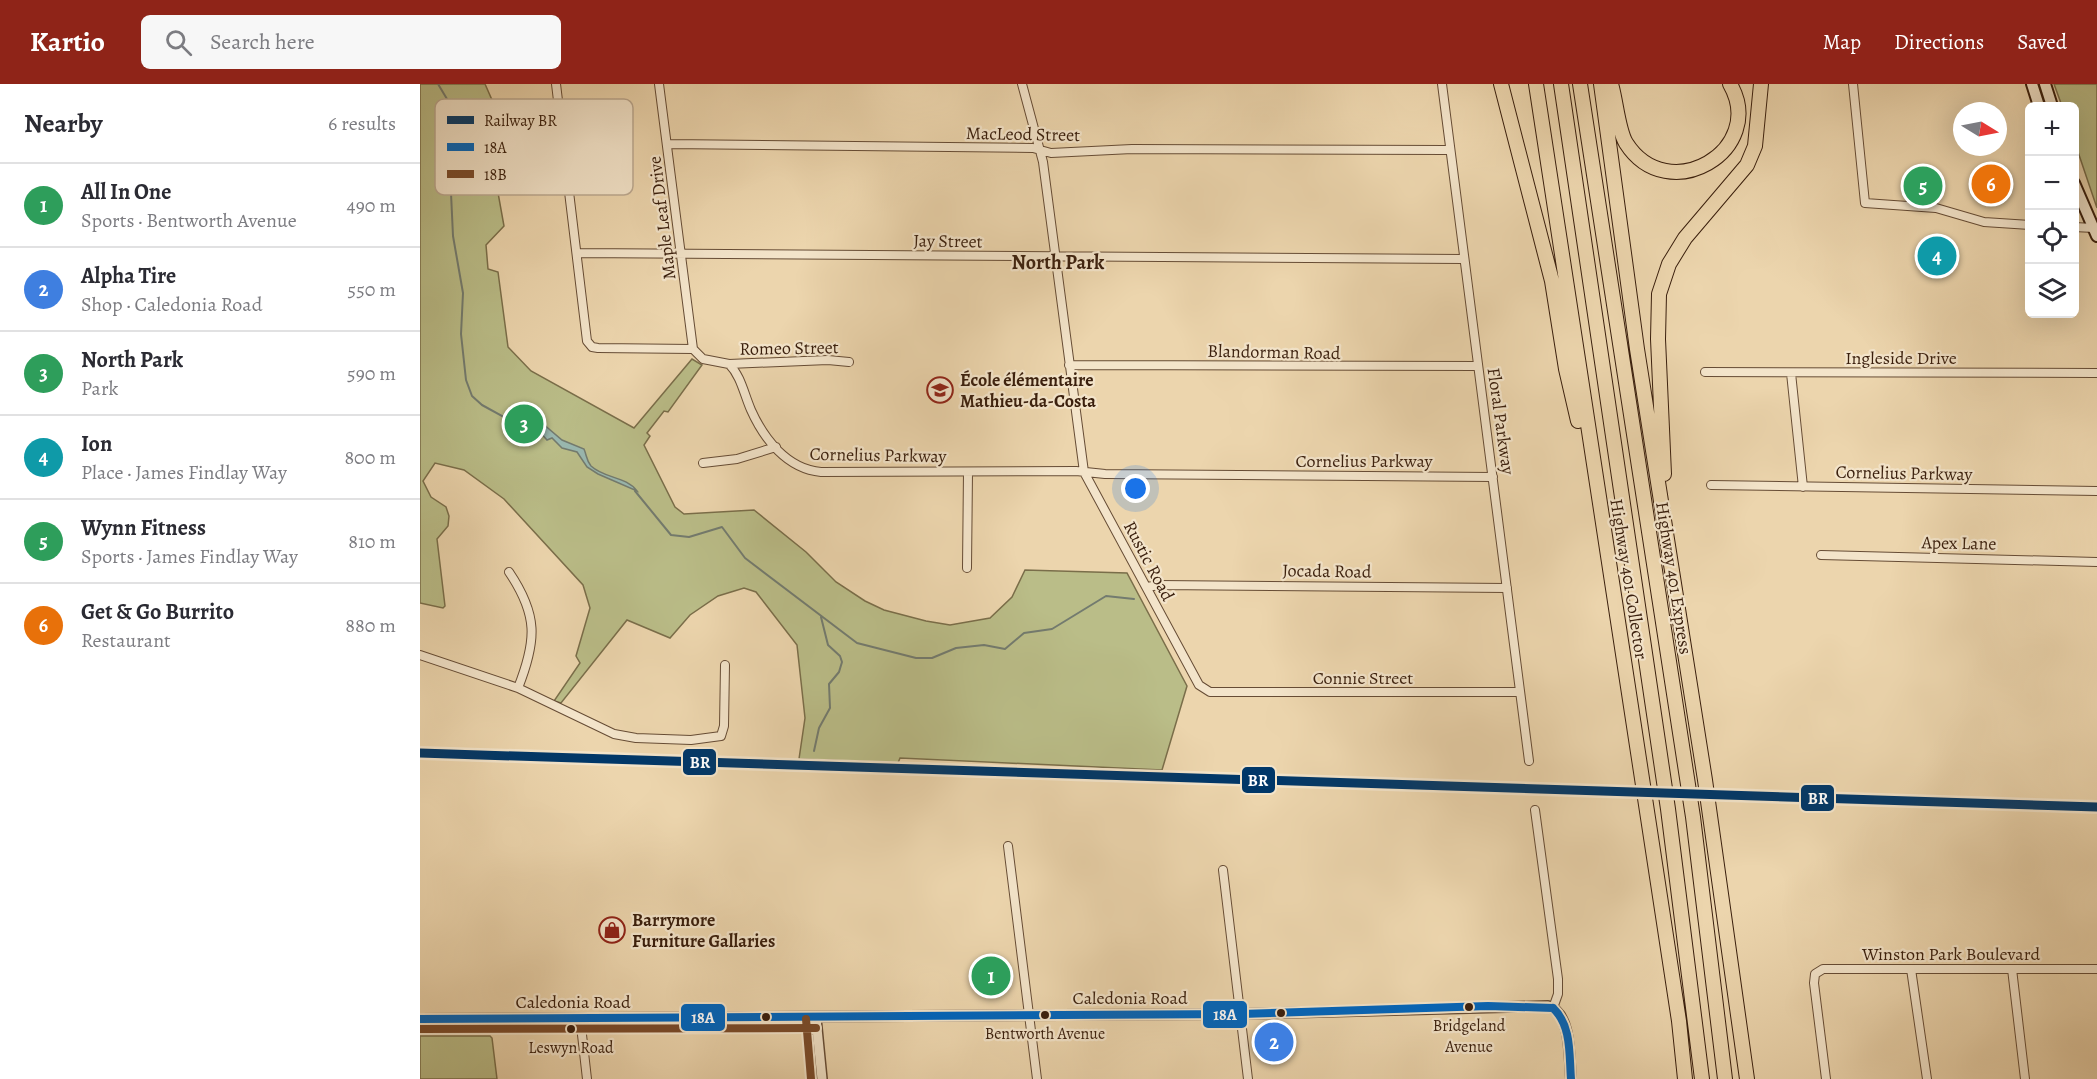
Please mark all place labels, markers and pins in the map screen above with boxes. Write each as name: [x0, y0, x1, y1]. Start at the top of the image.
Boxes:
pin: 6: [1972, 162, 2010, 206]
pin: 5: [1904, 164, 1942, 208]
pin: 4: [1918, 234, 1957, 279]
place label: École élémentaire Mathieu-da-Costa: [960, 368, 1096, 413]
school or university icon: École élémentaire Mathieu-da-Costa: [925, 375, 955, 405]
pin: 3: [504, 402, 544, 446]
place label: Barrymore Furniture Gallaries: [632, 908, 775, 953]
shop icon: Barrymore Furniture Gallaries: [597, 915, 627, 945]
pin: 1: [972, 954, 1010, 998]
marker: Bridgeland Avenue: [1463, 1001, 1475, 1013]
unlabelled marker: [1275, 1007, 1287, 1019]
marker: Bentworth Avenue: [1039, 1009, 1051, 1021]
unlabelled marker: [760, 1011, 772, 1023]
place label: Bridgeland Avenue: [1433, 1015, 1506, 1058]
pin: 2: [1254, 1020, 1294, 1064]
marker: Leswyn Road: [565, 1023, 577, 1035]
place label: Bentworth Avenue: [985, 1023, 1105, 1045]
place label: Leswyn Road: [528, 1037, 614, 1059]

